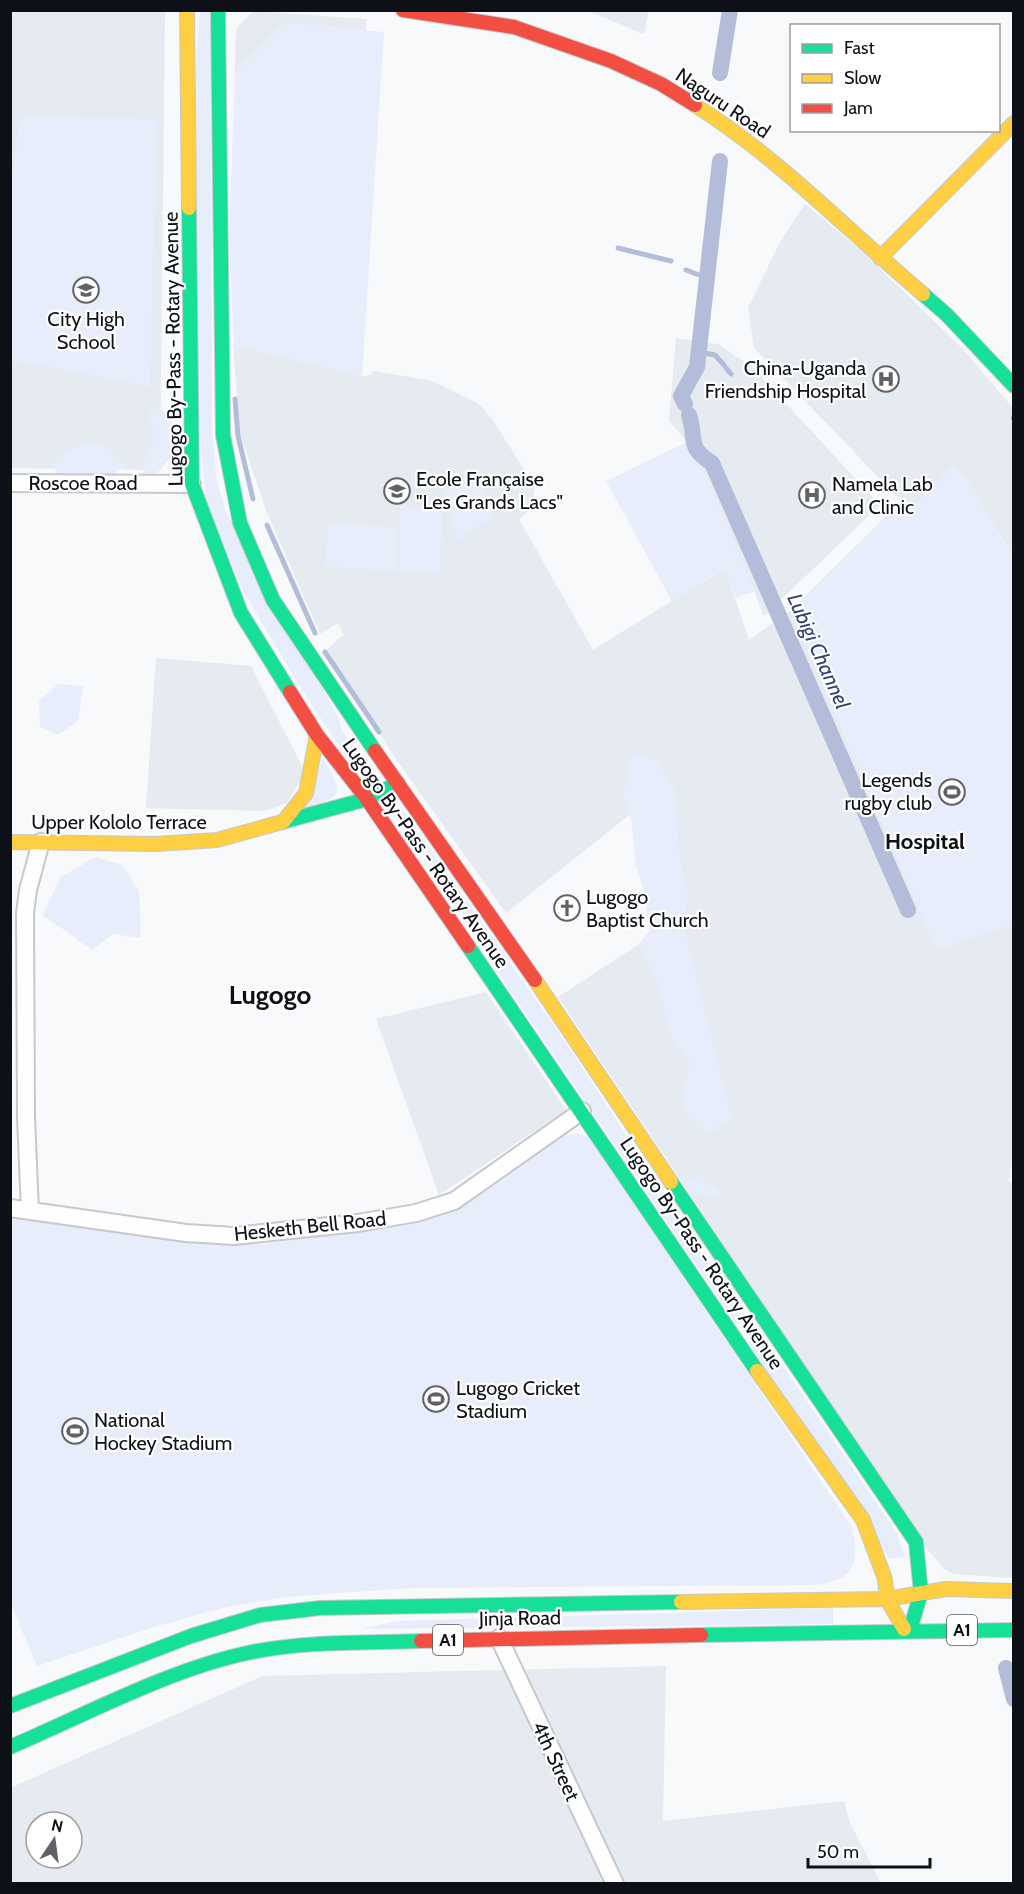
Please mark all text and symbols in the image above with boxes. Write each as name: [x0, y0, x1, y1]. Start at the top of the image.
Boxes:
legend: [790, 24, 1000, 132]
text: Fast: [844, 37, 875, 59]
street label: Naguru Road: [671, 63, 775, 143]
text: Slow: [844, 67, 881, 89]
text: Jam: [843, 97, 873, 119]
street label: Lugogo By-Pass - Rotary Avenue: [159, 211, 187, 487]
school or university icon: City High School: [71, 275, 101, 305]
place label: City High School: [47, 307, 125, 354]
place label: China-Uganda Friendship Hospital: [705, 356, 866, 403]
hospital icon: China-Uganda Friendship Hospital: [871, 364, 901, 394]
place label: Ecole Française "Les Grands Lacs": [416, 467, 563, 514]
street label: Roscoe Road: [28, 471, 138, 495]
place label: Namela Lab and Clinic: [832, 472, 933, 519]
school or university icon: Ecole Française "Les Grands Lacs": [382, 476, 412, 506]
hospital icon: Namela Lab and Clinic: [797, 480, 827, 510]
water label: Lubigi Channel: [782, 589, 856, 713]
street label: Lugogo By-Pass - Rotary Avenue: [337, 734, 515, 972]
place label: Legends rugby club: [844, 768, 932, 815]
sports icon: Legends rugby club: [937, 777, 967, 807]
street label: Upper Kololo Terrace: [31, 810, 207, 834]
district label: Hospital: [885, 828, 965, 855]
place label: Lugogo Baptist Church: [586, 885, 709, 932]
church icon: Lugogo Baptist Church: [552, 893, 582, 923]
district label: Lugogo: [229, 979, 312, 1011]
street label: Lugogo By-Pass - Rotary Avenue: [615, 1132, 789, 1374]
street label: Hesketh Bell Road: [233, 1206, 387, 1246]
place label: Lugogo Cricket Stadium: [456, 1376, 580, 1423]
sports icon: Lugogo Cricket Stadium: [421, 1384, 451, 1414]
place label: National Hockey Stadium: [94, 1408, 232, 1455]
sports icon: National Hockey Stadium: [60, 1416, 90, 1446]
street label: Jinja Road: [478, 1605, 561, 1631]
road number: A1: [947, 1615, 977, 1645]
road number: A1: [433, 1625, 463, 1655]
street label: 4th Street: [527, 1717, 585, 1805]
north arrow: [24, 1810, 84, 1870]
text: N: [50, 1815, 65, 1836]
scale bar: [808, 1831, 930, 1869]
text: 50 m: [817, 1841, 859, 1863]

